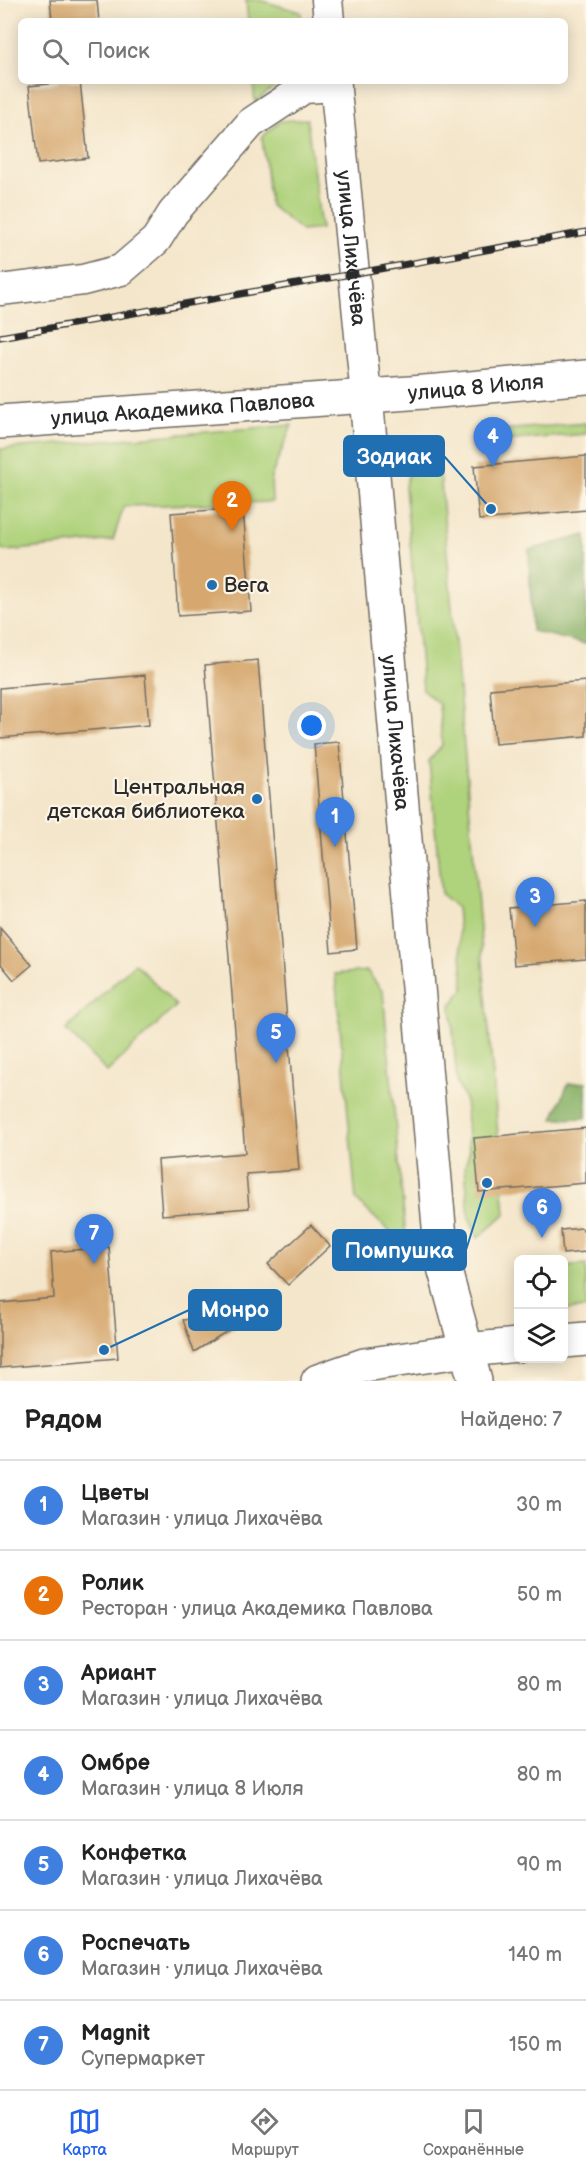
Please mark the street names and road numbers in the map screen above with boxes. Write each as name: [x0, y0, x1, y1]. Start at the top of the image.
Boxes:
street label: улица Лихачёва: [331, 169, 371, 328]
street label: улица 8 Июля: [407, 369, 545, 406]
street label: улица Академика Павлова: [50, 388, 316, 431]
street label: улица Лихачёва: [376, 654, 414, 812]

